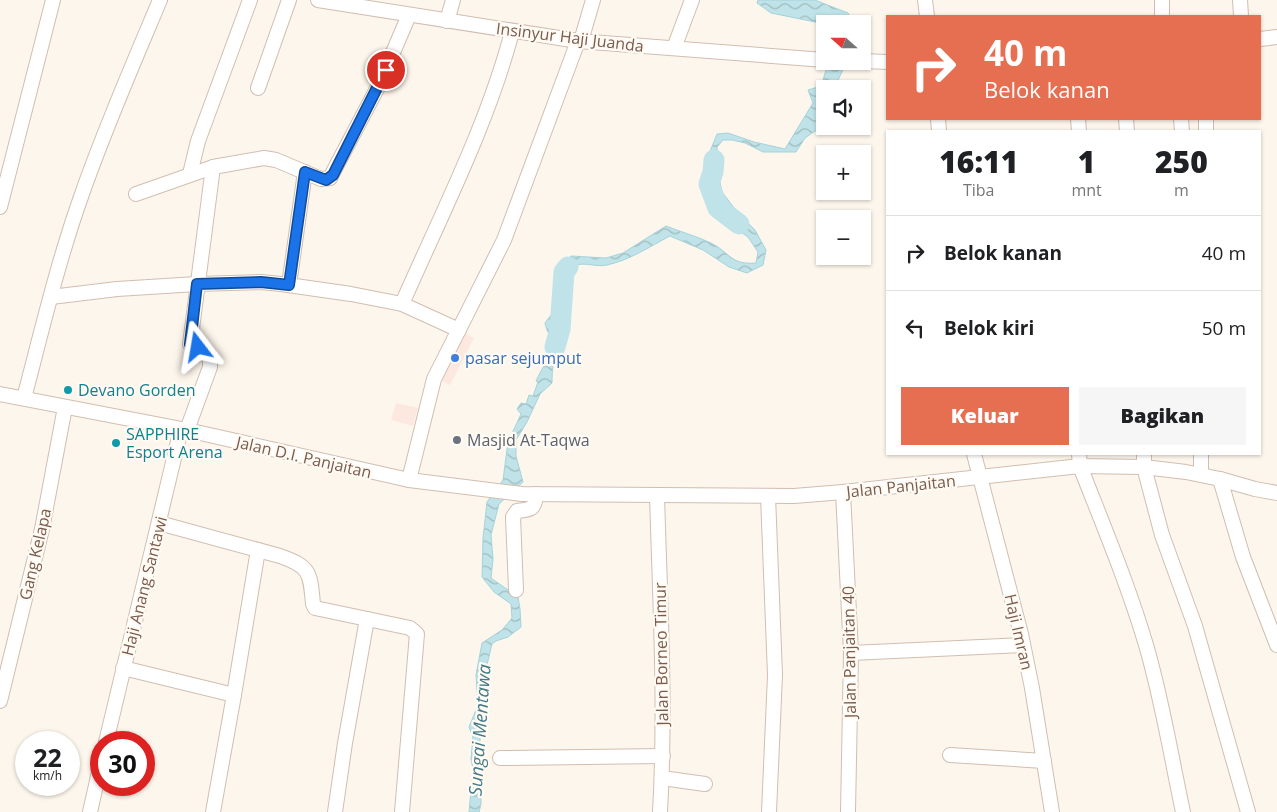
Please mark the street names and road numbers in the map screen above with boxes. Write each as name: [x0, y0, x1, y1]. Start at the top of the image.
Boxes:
street label: Insinyur Haji Juanda: [495, 17, 645, 57]
street label: Jalan D.I. Panjaitan: [232, 430, 374, 483]
street label: Jalan Panjaitan: [843, 469, 957, 503]
street label: Gang Kelapa: [14, 506, 56, 602]
street label: Haji Anang Santawi: [116, 514, 172, 658]
street label: Jalan Borneo Timur: [649, 582, 673, 728]
street label: Jalan Panjaitan 40: [837, 586, 861, 720]
street label: Haji Imran: [1000, 592, 1038, 672]

